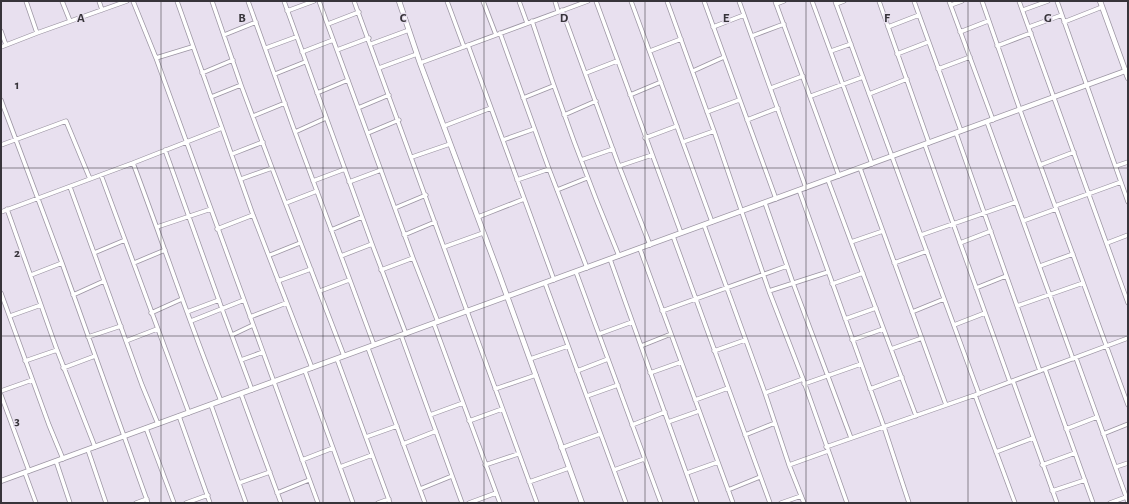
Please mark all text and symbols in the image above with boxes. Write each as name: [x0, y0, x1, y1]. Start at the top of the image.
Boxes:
text: A: [77, 12, 85, 25]
text: B: [238, 12, 246, 25]
text: C: [400, 12, 407, 25]
text: D: [560, 12, 569, 25]
text: E: [723, 12, 730, 25]
text: F: [884, 12, 891, 25]
text: G: [1044, 12, 1052, 25]
text: 1: [15, 79, 19, 92]
text: 2: [14, 247, 20, 260]
text: 3: [14, 415, 20, 428]

